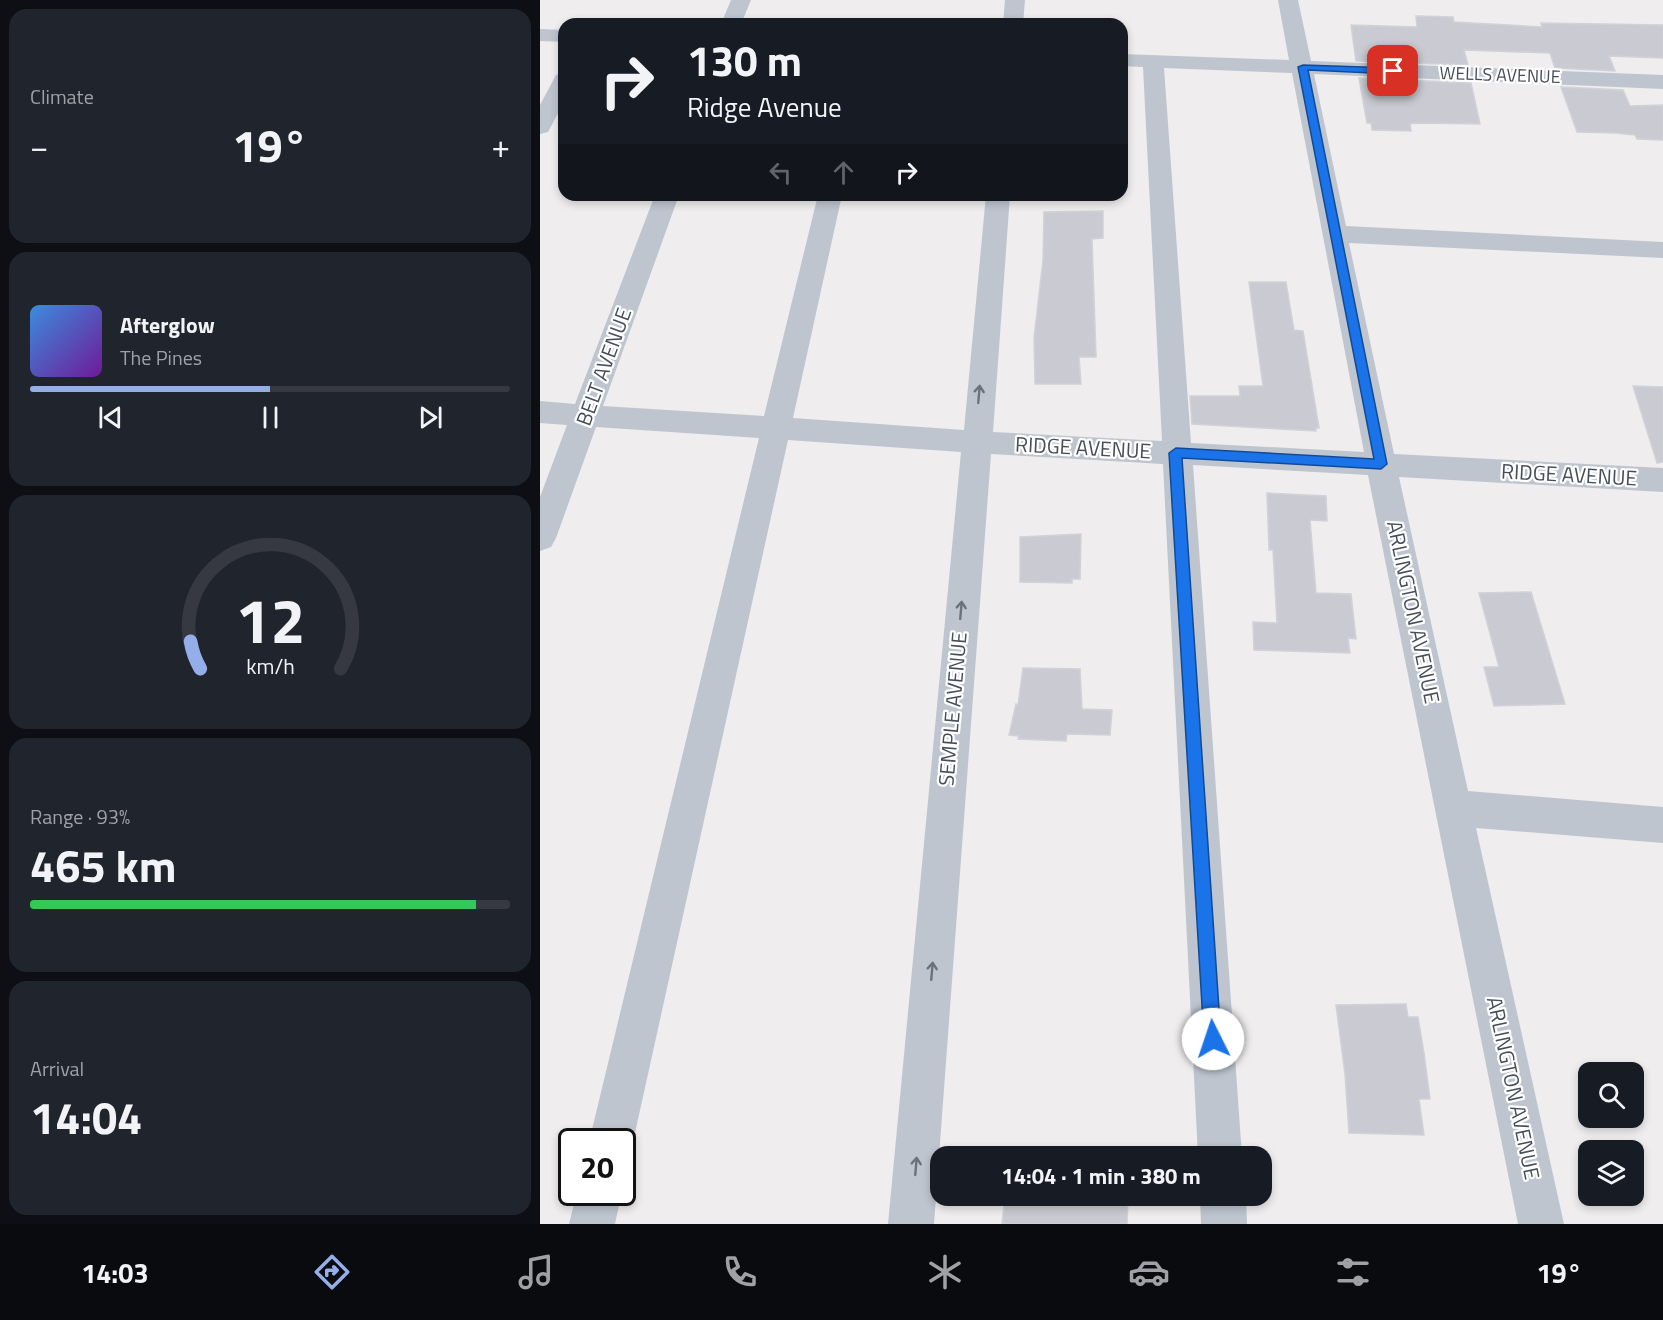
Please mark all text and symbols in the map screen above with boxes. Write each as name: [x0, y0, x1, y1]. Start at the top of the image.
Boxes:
text: 130 m: [687, 28, 802, 92]
icon: right: [588, 42, 666, 120]
pin: [1367, 45, 1418, 96]
icon: arrive: [1376, 54, 1409, 87]
street label: WELLS AVENUE: [1439, 59, 1561, 90]
text: Climate: [30, 81, 94, 112]
text: Ridge Avenue: [687, 86, 842, 127]
text: 19°: [232, 111, 308, 179]
text: −: [30, 121, 48, 171]
text: +: [492, 121, 510, 171]
icon: left: [764, 156, 797, 189]
icon: ahead: [827, 156, 860, 189]
icon: right: [890, 156, 923, 189]
street label: BELT AVENUE: [567, 303, 639, 430]
text: Afterglow: [120, 308, 215, 342]
text: The Pines: [120, 342, 202, 373]
one-way arrow: [974, 385, 985, 405]
icon: previous: [94, 401, 127, 434]
icon: pause: [254, 401, 287, 434]
icon: next: [414, 401, 447, 434]
street label: RIDGE AVENUE: [1014, 427, 1152, 467]
street label: RIDGE AVENUE: [1500, 454, 1638, 494]
street label: ARLINGTON AVENUE: [1379, 517, 1449, 706]
text: 12: [235, 572, 305, 667]
one-way arrow: [956, 600, 967, 620]
street label: SEMPLE AVENUE: [929, 631, 975, 787]
text: km/h: [246, 650, 294, 682]
text: Range · 93%: [30, 801, 130, 832]
text: 465 km: [30, 831, 176, 899]
one-way arrow: [927, 962, 938, 982]
street label: ARLINGTON AVENUE: [1479, 993, 1549, 1182]
position arrow: [1181, 1007, 1245, 1071]
text: Arrival: [30, 1053, 84, 1084]
map controls: [1578, 1062, 1644, 1206]
button: search: [1578, 1062, 1644, 1128]
text: 14:04: [30, 1083, 142, 1151]
speed limit sign: 20: [558, 1128, 636, 1206]
button: layers: [1578, 1140, 1644, 1206]
one-way arrow: [911, 1156, 922, 1176]
text: 14:04 · 1 min · 380 m: [1001, 1159, 1201, 1193]
icon: directions: [311, 1251, 353, 1293]
icon: music: [515, 1251, 557, 1293]
icon: phone: [719, 1251, 761, 1293]
icon: climate: [924, 1251, 966, 1293]
icon: car: [1128, 1251, 1170, 1293]
icon: filters: [1332, 1251, 1374, 1293]
text: 14:03: [81, 1252, 149, 1293]
text: 19°: [1536, 1252, 1582, 1293]

